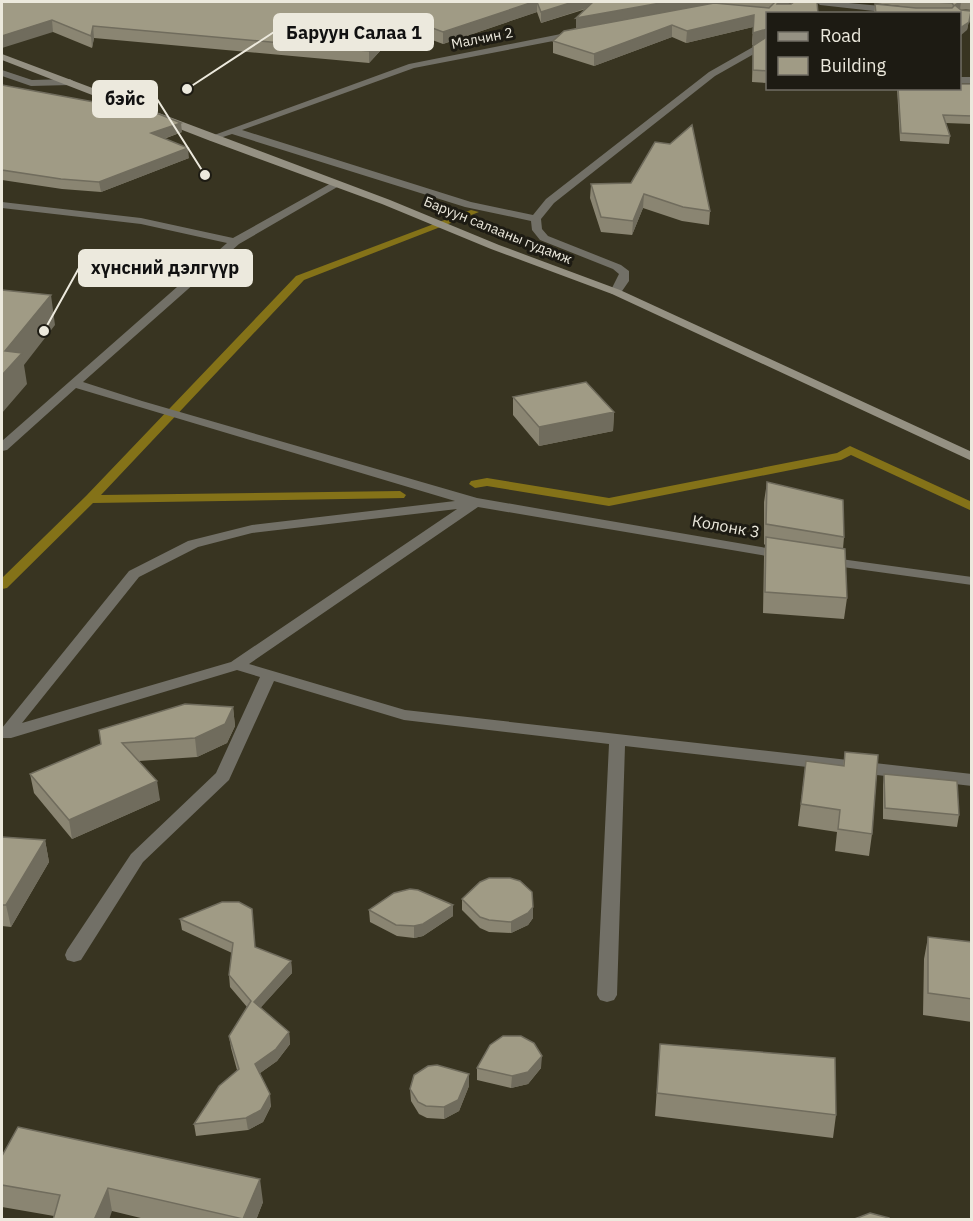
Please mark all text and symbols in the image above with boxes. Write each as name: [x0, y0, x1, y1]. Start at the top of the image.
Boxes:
legend: [766, 12, 961, 90]
callout: Баруун Салаа 1: [274, 14, 433, 50]
text: Баруун Салаа 1: [286, 21, 422, 44]
street label: Малчин 2: [450, 23, 514, 53]
text: Road: [820, 24, 861, 47]
text: Building: [820, 54, 887, 77]
callout: бэйс: [93, 81, 157, 117]
text: бэйс: [105, 87, 145, 110]
street label: Баруун салааны гудамж: [421, 192, 575, 268]
callout: хүнсний дэлгүүр: [79, 250, 252, 286]
text: хүнсний дэлгүүр: [91, 256, 239, 279]
street label: Колонк 3: [690, 510, 762, 542]

